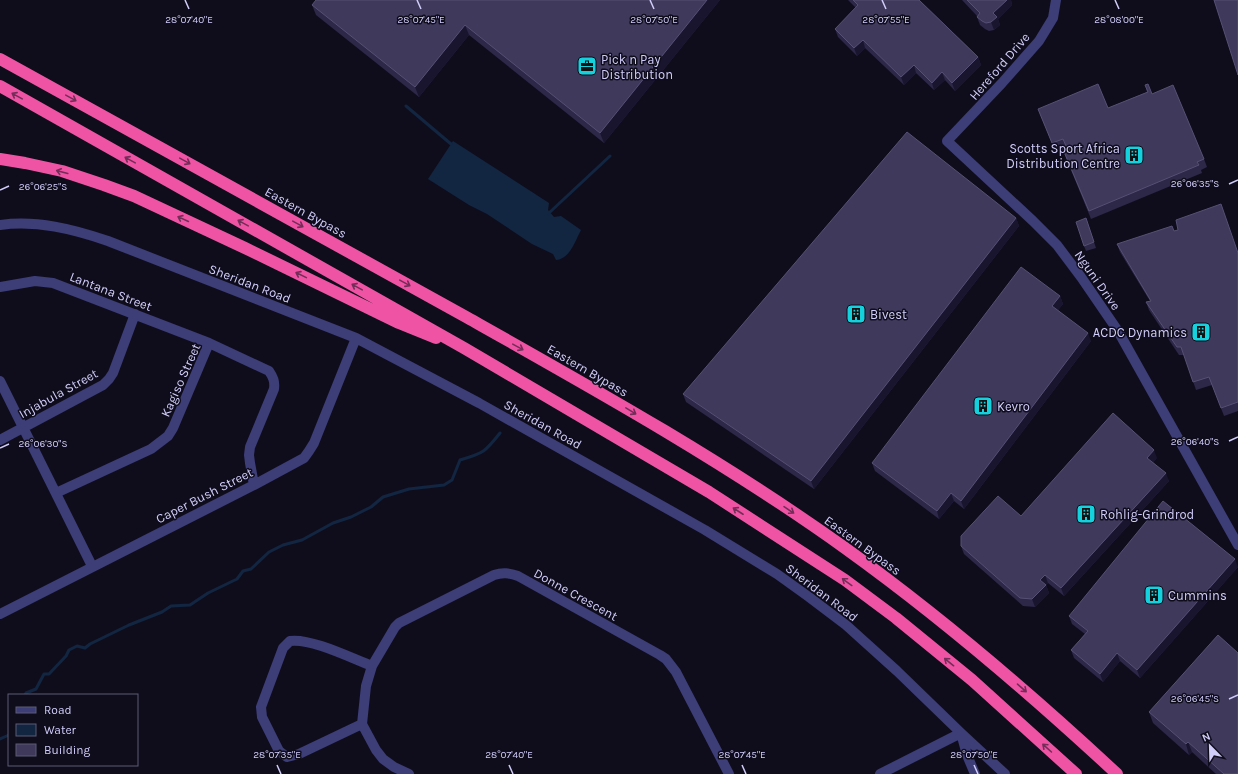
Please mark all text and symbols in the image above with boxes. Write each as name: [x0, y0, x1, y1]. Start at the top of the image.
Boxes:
text: 28°07'40"E: [165, 14, 213, 26]
text: 28°07'45"E: [397, 14, 445, 26]
text: 28°07'50"E: [630, 14, 678, 26]
text: 28°07'55"E: [862, 14, 910, 26]
text: 28°08'00"E: [1094, 14, 1144, 26]
street label: Hereford Drive: [966, 29, 1033, 103]
place label: Pick n Pay Distribution: [601, 52, 673, 82]
office icon: Pick n Pay Distribution: [576, 55, 598, 77]
one-way arrow: [11, 91, 23, 99]
one-way arrow: [65, 94, 77, 102]
place label: Scotts Sport Africa Distribution Centre: [1006, 141, 1120, 171]
building icon: Scotts Sport Africa Distribution Centre: [1123, 144, 1145, 166]
one-way arrow: [124, 155, 136, 163]
one-way arrow: [178, 157, 190, 165]
one-way arrow: [56, 168, 69, 175]
text: 26°06'35"S: [1171, 178, 1219, 190]
text: 26°06'25"S: [19, 181, 67, 193]
street label: Eastern Bypass: [262, 184, 349, 241]
one-way arrow: [178, 215, 190, 222]
one-way arrow: [238, 219, 250, 227]
one-way arrow: [292, 220, 304, 228]
street label: Nguni Drive: [1072, 248, 1124, 313]
street label: Sheridan Road: [207, 261, 293, 306]
street label: Lantana Street: [68, 269, 154, 314]
one-way arrow: [295, 271, 307, 278]
one-way arrow: [399, 280, 411, 287]
one-way arrow: [351, 283, 363, 291]
building icon: Bivest: [845, 303, 867, 325]
place label: Bivest: [870, 307, 907, 322]
building icon: ACDC Dynamics: [1190, 321, 1212, 343]
place label: ACDC Dynamics: [1093, 325, 1187, 340]
street label: Kagiso Street: [158, 341, 203, 419]
street label: Eastern Bypass: [545, 341, 631, 400]
one-way arrow: [512, 343, 524, 351]
street label: Injabula Street: [16, 366, 100, 421]
building icon: Kevro: [972, 395, 994, 417]
street label: Sheridan Road: [501, 397, 584, 452]
place label: Kevro: [997, 399, 1030, 414]
one-way arrow: [625, 407, 636, 415]
text: 26°06'40"S: [1171, 436, 1219, 448]
text: 26°06'30"S: [19, 438, 67, 450]
street label: Caper Bush Street: [153, 465, 255, 526]
building icon: Rohlig-Grindrod: [1075, 503, 1097, 525]
one-way arrow: [732, 506, 744, 514]
one-way arrow: [783, 506, 794, 514]
place label: Rohlig-Grindrod: [1100, 507, 1194, 522]
street label: Eastern Bypass: [821, 513, 904, 578]
street label: Sheridan Road: [783, 560, 861, 624]
street label: Donne Crescent: [531, 565, 620, 624]
one-way arrow: [842, 578, 853, 586]
building icon: Cummins: [1143, 584, 1165, 606]
place label: Cummins: [1168, 588, 1227, 603]
one-way arrow: [944, 657, 955, 666]
one-way arrow: [1017, 684, 1027, 693]
text: 26°06'45"S: [1171, 693, 1219, 705]
legend: [8, 694, 138, 766]
text: Road: [44, 703, 72, 717]
text: Water: [44, 723, 77, 737]
north arrow: [1190, 726, 1230, 766]
text: N: [1200, 730, 1212, 745]
text: Building: [44, 743, 91, 757]
one-way arrow: [1042, 743, 1052, 752]
text: 28°07'35"E: [253, 749, 301, 761]
text: 28°07'40"E: [485, 749, 533, 761]
text: 28°07'45"E: [718, 749, 766, 761]
text: 28°07'50"E: [950, 749, 998, 761]

